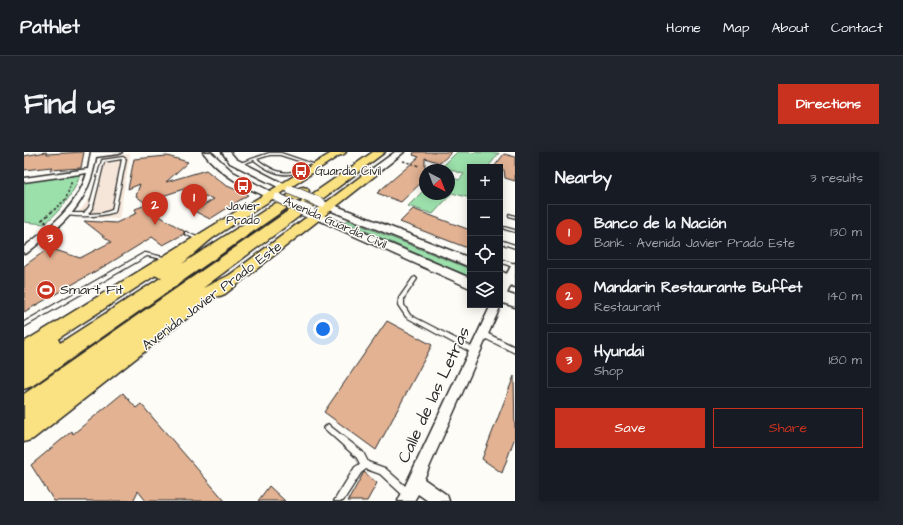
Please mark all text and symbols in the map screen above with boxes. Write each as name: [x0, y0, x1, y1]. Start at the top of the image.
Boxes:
text: Pathlet: [20, 14, 80, 41]
text: Home: [666, 18, 701, 38]
text: Map: [723, 18, 749, 38]
text: About: [771, 18, 809, 38]
text: Contact: [831, 18, 883, 38]
button: Directions: [778, 84, 879, 124]
text: Find us: [24, 85, 115, 124]
bus stop icon: Guardia Civil: [290, 160, 312, 182]
place label: Guardia Civil: [315, 163, 381, 180]
north arrow: [419, 164, 455, 200]
map controls: [467, 164, 503, 308]
button: +: [467, 164, 503, 200]
text: Nearby: [555, 166, 612, 190]
text: 3 results: [810, 169, 863, 187]
bus stop icon: Javier Prado: [232, 175, 254, 197]
pin: 1: [181, 184, 207, 217]
pin: 2: [142, 192, 168, 225]
street label: Avenida Guardia Civil: [281, 193, 390, 253]
place label: Javier Prado: [226, 198, 260, 229]
button: −: [467, 200, 503, 236]
text: Banco de la Nación: [594, 213, 726, 234]
text: 1: [568, 223, 570, 241]
text: 130 m: [830, 223, 862, 241]
pin: 3: [37, 225, 63, 258]
text: Bank · Avenida Javier Prado Este: [594, 234, 795, 252]
street label: Avenida Javier Prado Este: [138, 236, 286, 355]
button: locate: [467, 236, 503, 272]
button: layers: [467, 272, 503, 308]
text: Mandarin Restaurante Buffet: [594, 277, 802, 298]
sports icon: Smart Fit: [35, 279, 57, 301]
place label: Smart Fit: [60, 280, 124, 300]
text: 2: [565, 287, 573, 305]
text: 140 m: [828, 287, 862, 305]
text: Restaurant: [594, 298, 661, 316]
your location: [313, 319, 333, 339]
street label: Calle de las Letras: [392, 323, 476, 467]
text: Hyundai: [594, 341, 644, 362]
text: 3: [566, 351, 572, 369]
text: 180 m: [828, 351, 862, 369]
text: Shop: [594, 362, 623, 380]
button: Save: [555, 408, 705, 448]
button: Share: [713, 408, 863, 448]

